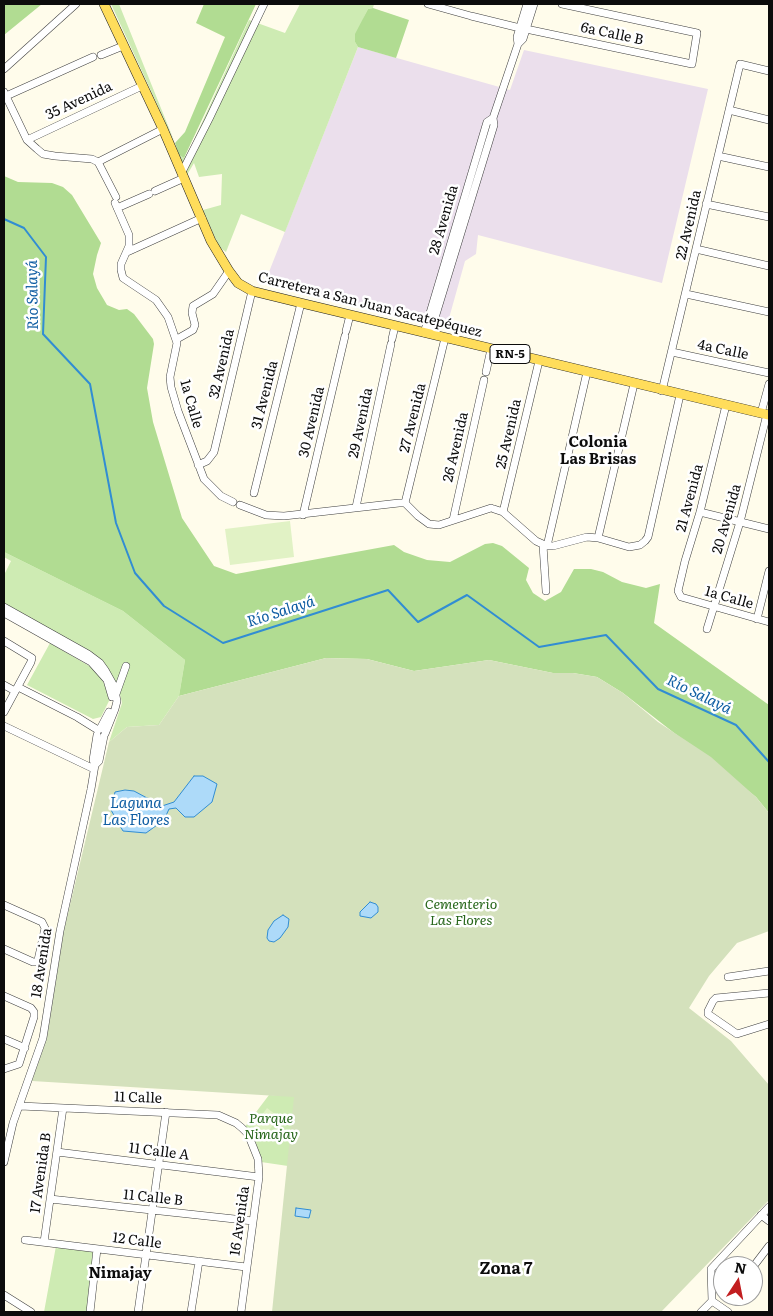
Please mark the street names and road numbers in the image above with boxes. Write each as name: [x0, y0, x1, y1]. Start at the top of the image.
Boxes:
street label: 6a Calle B: [579, 19, 645, 49]
street label: 35 Avenida: [43, 78, 115, 124]
street label: 28 Avenida: [426, 183, 462, 257]
street label: 22 Avenida: [673, 188, 705, 262]
street label: Carretera a San Juan Sacatepéquez: [256, 269, 484, 341]
street label: 32 Avenida: [206, 327, 238, 401]
street label: 4a Calle: [696, 336, 750, 364]
road number: RN-5: [490, 344, 530, 364]
street label: 31 Avenida: [248, 359, 282, 431]
street label: 1a Calle: [176, 378, 206, 430]
street label: 27 Avenida: [396, 382, 430, 454]
street label: 30 Avenida: [296, 385, 328, 459]
street label: 29 Avenida: [345, 386, 377, 460]
street label: 25 Avenida: [493, 397, 525, 471]
street label: 26 Avenida: [440, 410, 472, 484]
street label: 21 Avenida: [673, 462, 707, 534]
street label: 20 Avenida: [709, 482, 745, 556]
street label: 1a Calle: [703, 583, 755, 613]
street label: 18 Avenida: [28, 927, 56, 999]
street label: 11 Calle: [114, 1089, 162, 1107]
street label: 17 Avenida B: [27, 1132, 55, 1214]
street label: 11 Calle A: [128, 1140, 190, 1164]
street label: 16 Avenida: [227, 1185, 253, 1257]
street label: 11 Calle B: [122, 1187, 184, 1209]
street label: 12 Calle: [112, 1230, 162, 1252]

